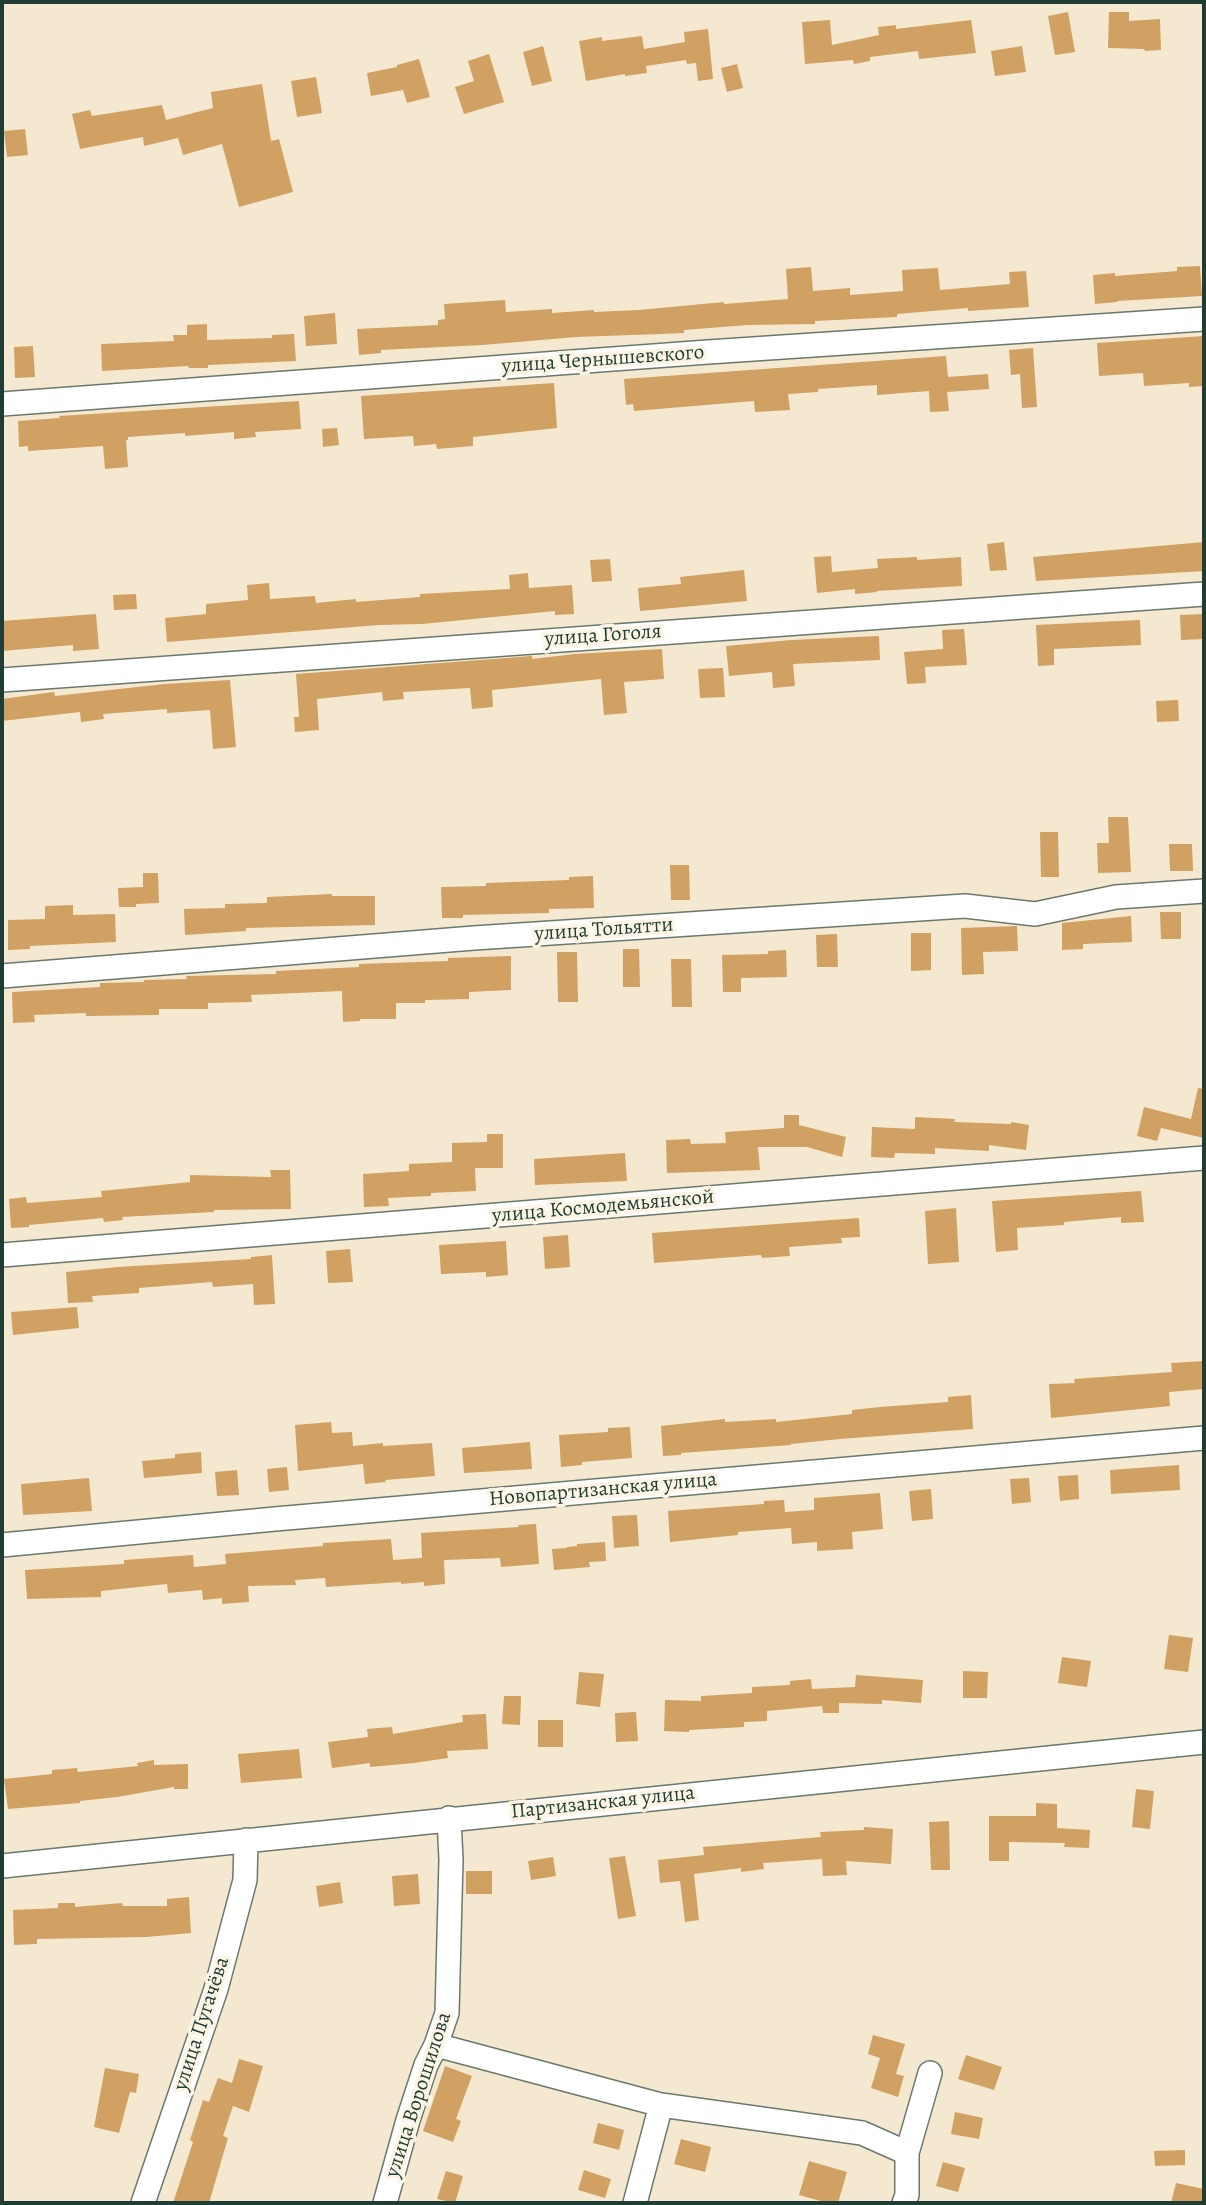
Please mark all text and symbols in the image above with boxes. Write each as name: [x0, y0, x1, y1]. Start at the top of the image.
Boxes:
street label: улица Чернышевского: [501, 340, 705, 380]
street label: улица Гоголя: [544, 619, 662, 653]
street label: улица Тольятти: [534, 913, 674, 947]
street label: улица Космодемьянской: [491, 1185, 715, 1229]
street label: Новопартизанская улица: [488, 1467, 718, 1513]
street label: Партизанская улица: [510, 1781, 696, 1825]
street label: улица Пугачёва: [168, 1954, 236, 2094]
street label: улица Ворошилова: [380, 2009, 458, 2181]

